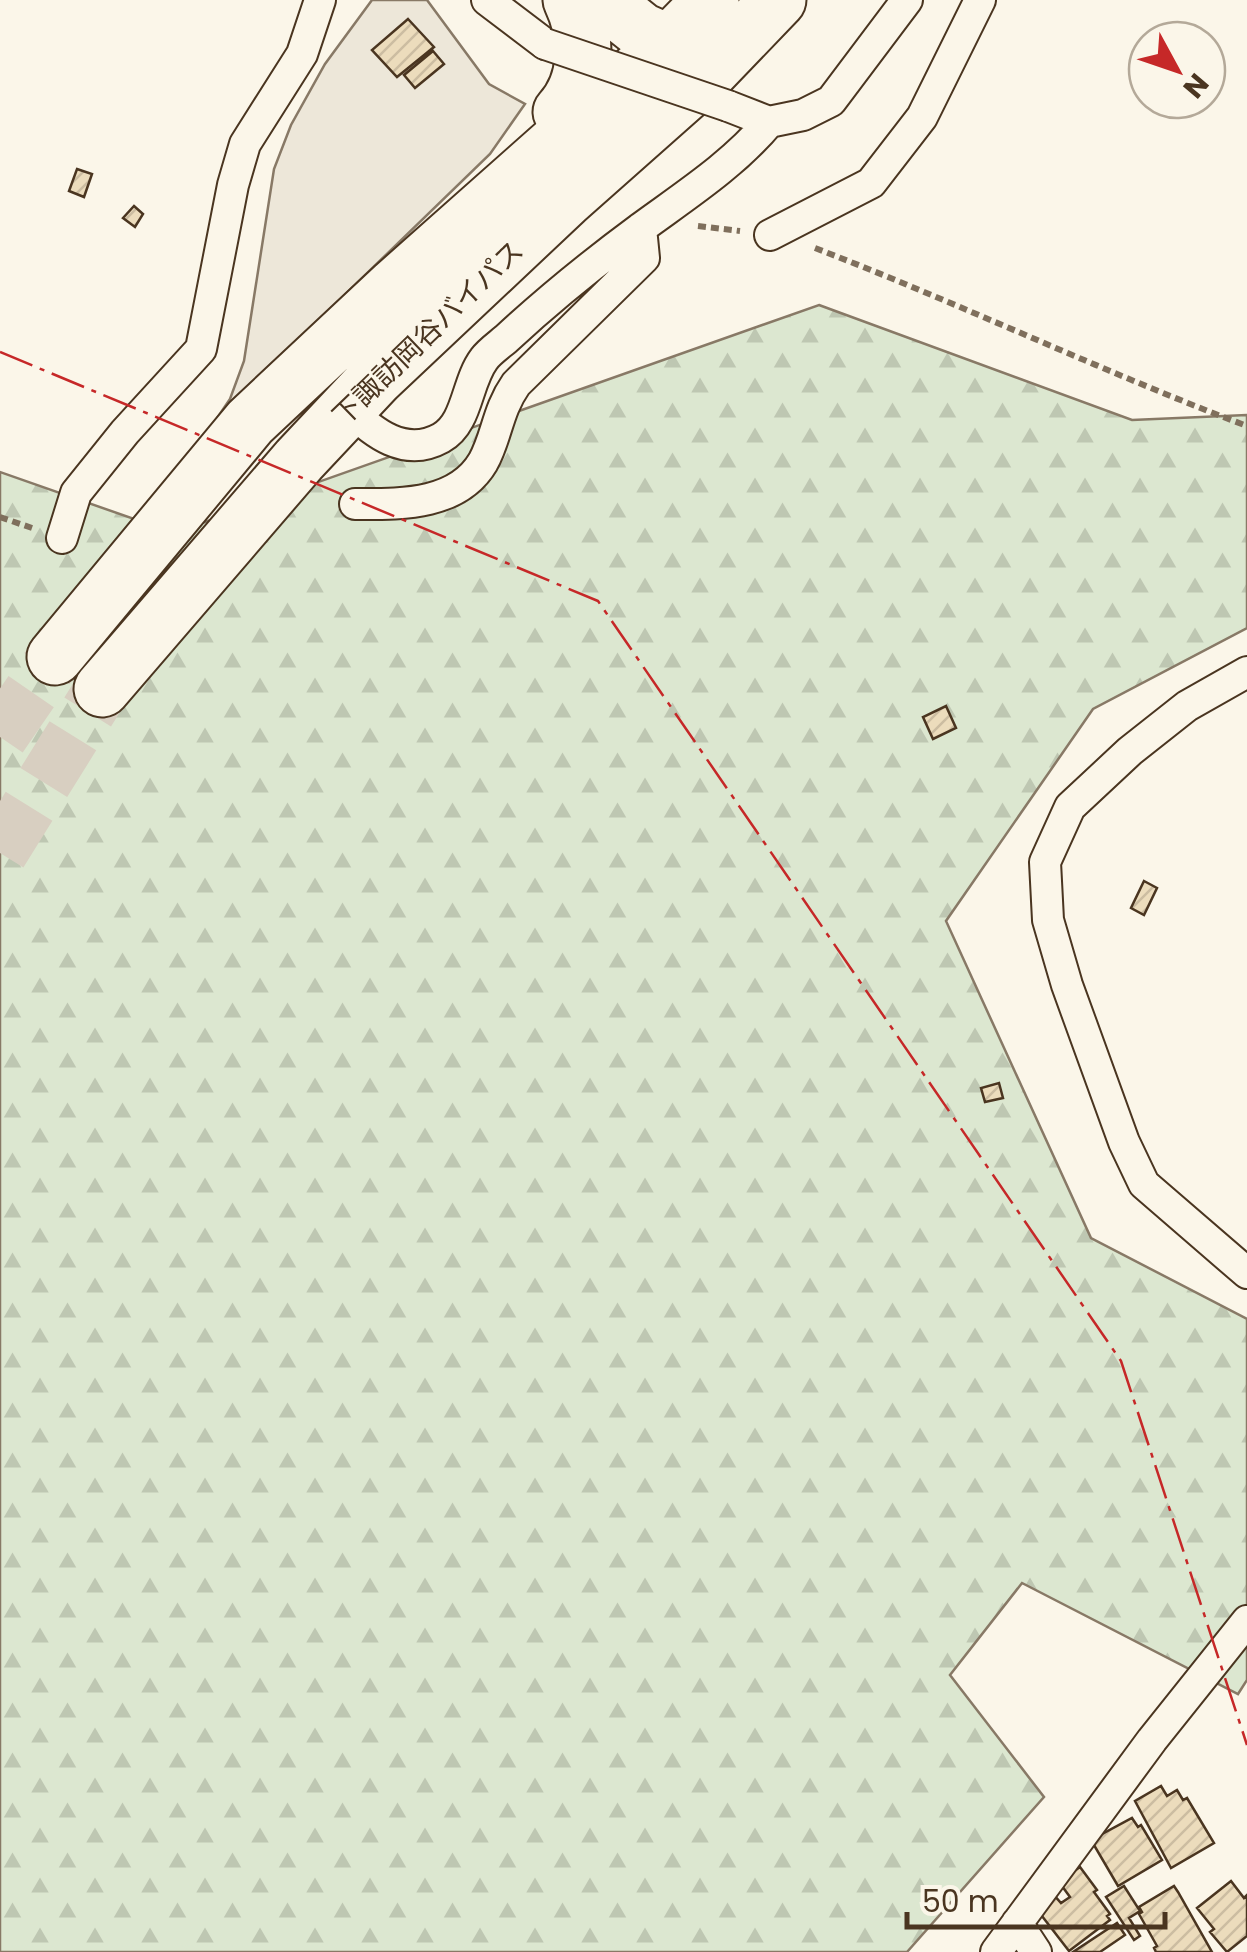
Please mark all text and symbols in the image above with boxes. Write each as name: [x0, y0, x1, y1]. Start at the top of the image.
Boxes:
north arrow: [1127, 20, 1227, 120]
text: N: [1174, 65, 1217, 106]
street label: 下諏訪岡谷バイパス: [324, 232, 532, 434]
scale bar: [907, 1867, 1164, 1929]
text: 50 m: [922, 1880, 999, 1923]

